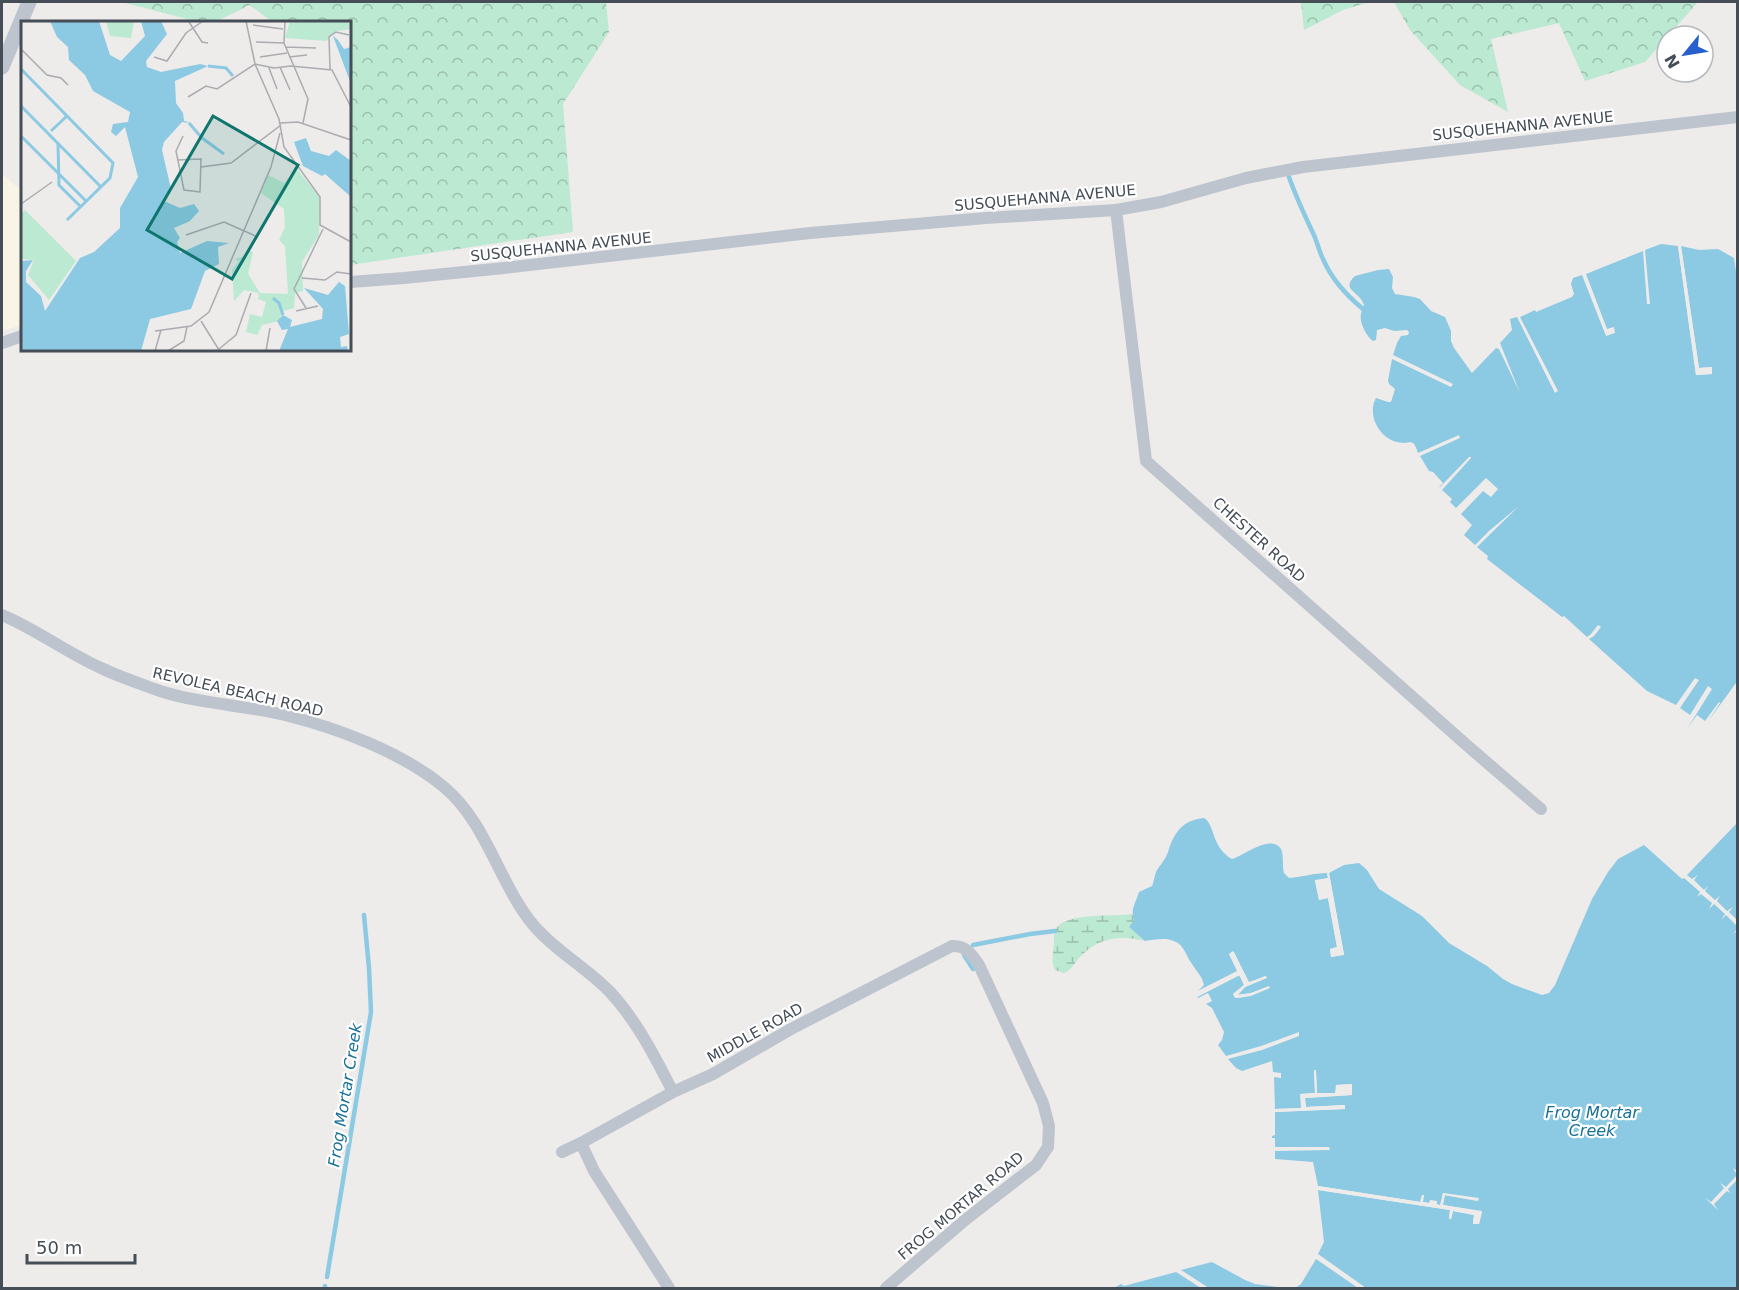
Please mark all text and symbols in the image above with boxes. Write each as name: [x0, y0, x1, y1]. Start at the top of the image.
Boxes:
inset map: [21, 21, 351, 351]
north arrow: [1655, 24, 1715, 84]
text: N: [1661, 51, 1684, 72]
street label: SUSQUEHANNA AVENUE: [1432, 108, 1614, 144]
street label: SUSQUEHANNA AVENUE: [954, 181, 1136, 215]
street label: SUSQUEHANNA AVENUE: [470, 229, 652, 265]
street label: CHESTER ROAD: [1209, 494, 1309, 586]
street label: REVOLEA BEACH ROAD: [151, 664, 325, 720]
street label: MIDDLE ROAD: [704, 999, 806, 1067]
water label: Frog Mortar Creek: [324, 1021, 366, 1168]
water label: Frog Mortar Creek: [1545, 1103, 1640, 1140]
street label: FROG MORTAR ROAD: [894, 1148, 1028, 1264]
scale bar: [27, 1227, 135, 1265]
text: 50 m: [36, 1237, 82, 1258]

